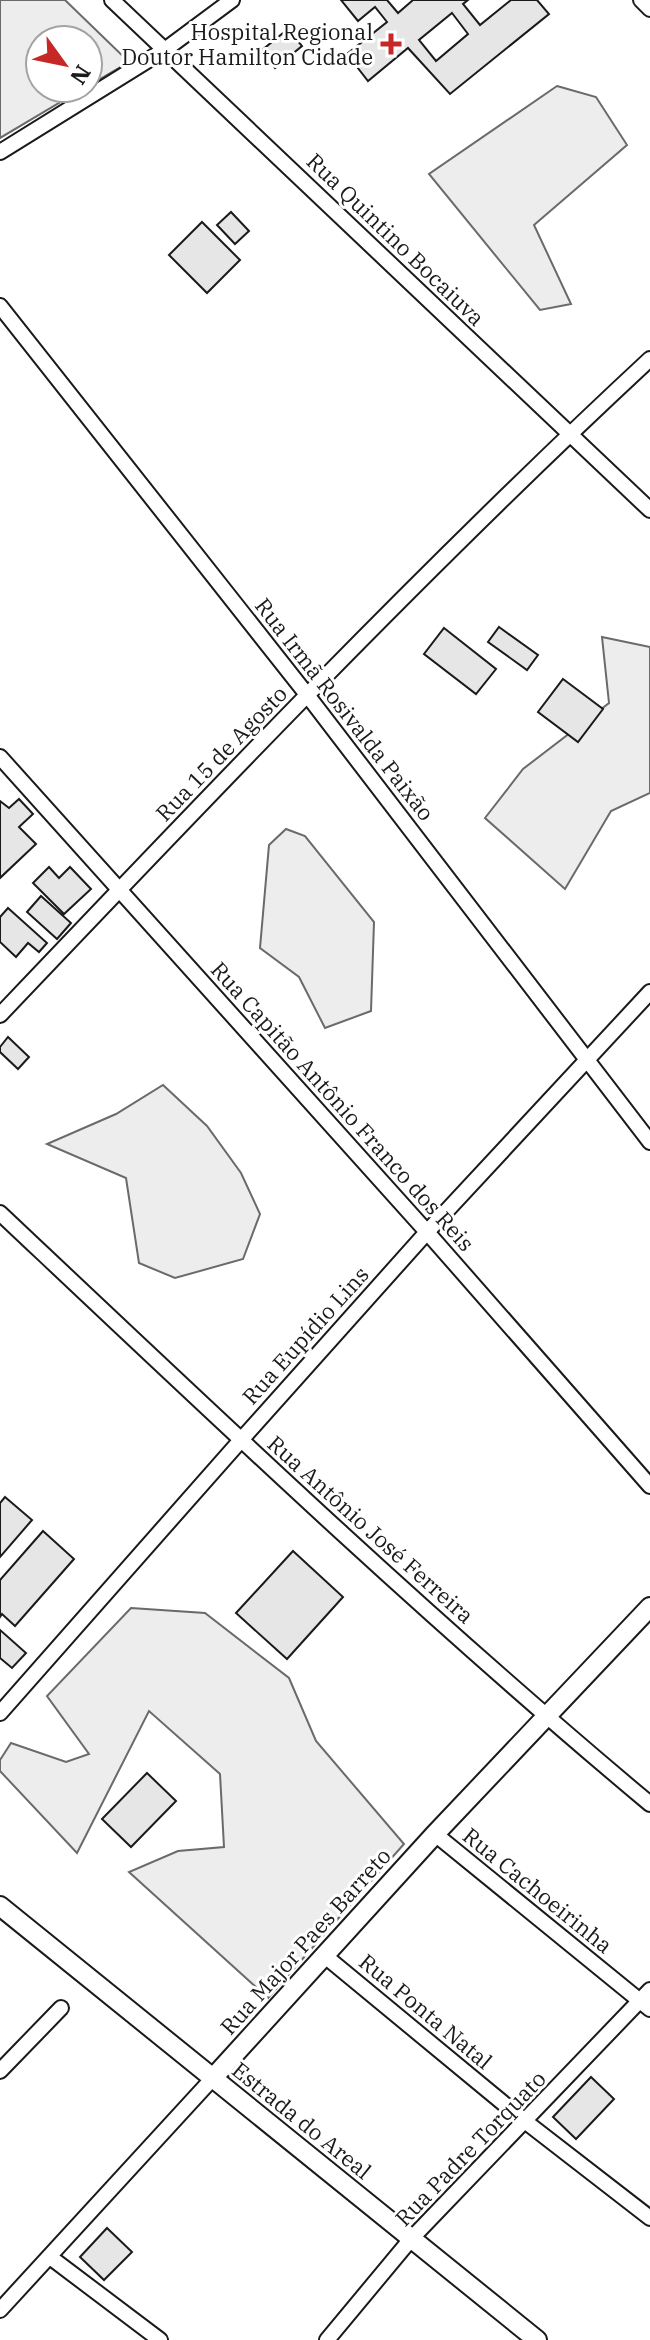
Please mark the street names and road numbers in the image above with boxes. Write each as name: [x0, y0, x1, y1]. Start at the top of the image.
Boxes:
street label: Rua Quintino Bocaiuva: [301, 146, 491, 332]
street label: Rua Irmã Rosivalda Paixão: [249, 592, 441, 826]
street label: Rua 15 de Agosto: [149, 679, 293, 827]
street label: Rua Capitão Antônio Franco dos Reis: [205, 955, 481, 1257]
street label: Rua Eupídio Lins: [235, 1260, 375, 1410]
street label: Rua Antônio José Ferreira: [262, 1429, 480, 1629]
street label: Rua Cachoeirinha: [457, 1821, 619, 1959]
street label: Rua Major Paes Barreto: [213, 1841, 397, 2041]
street label: Rua Ponta Natal: [353, 1947, 499, 2075]
street label: Estrada do Areal: [226, 2055, 378, 2185]
street label: Rua Padre Torquato: [388, 2064, 552, 2232]

